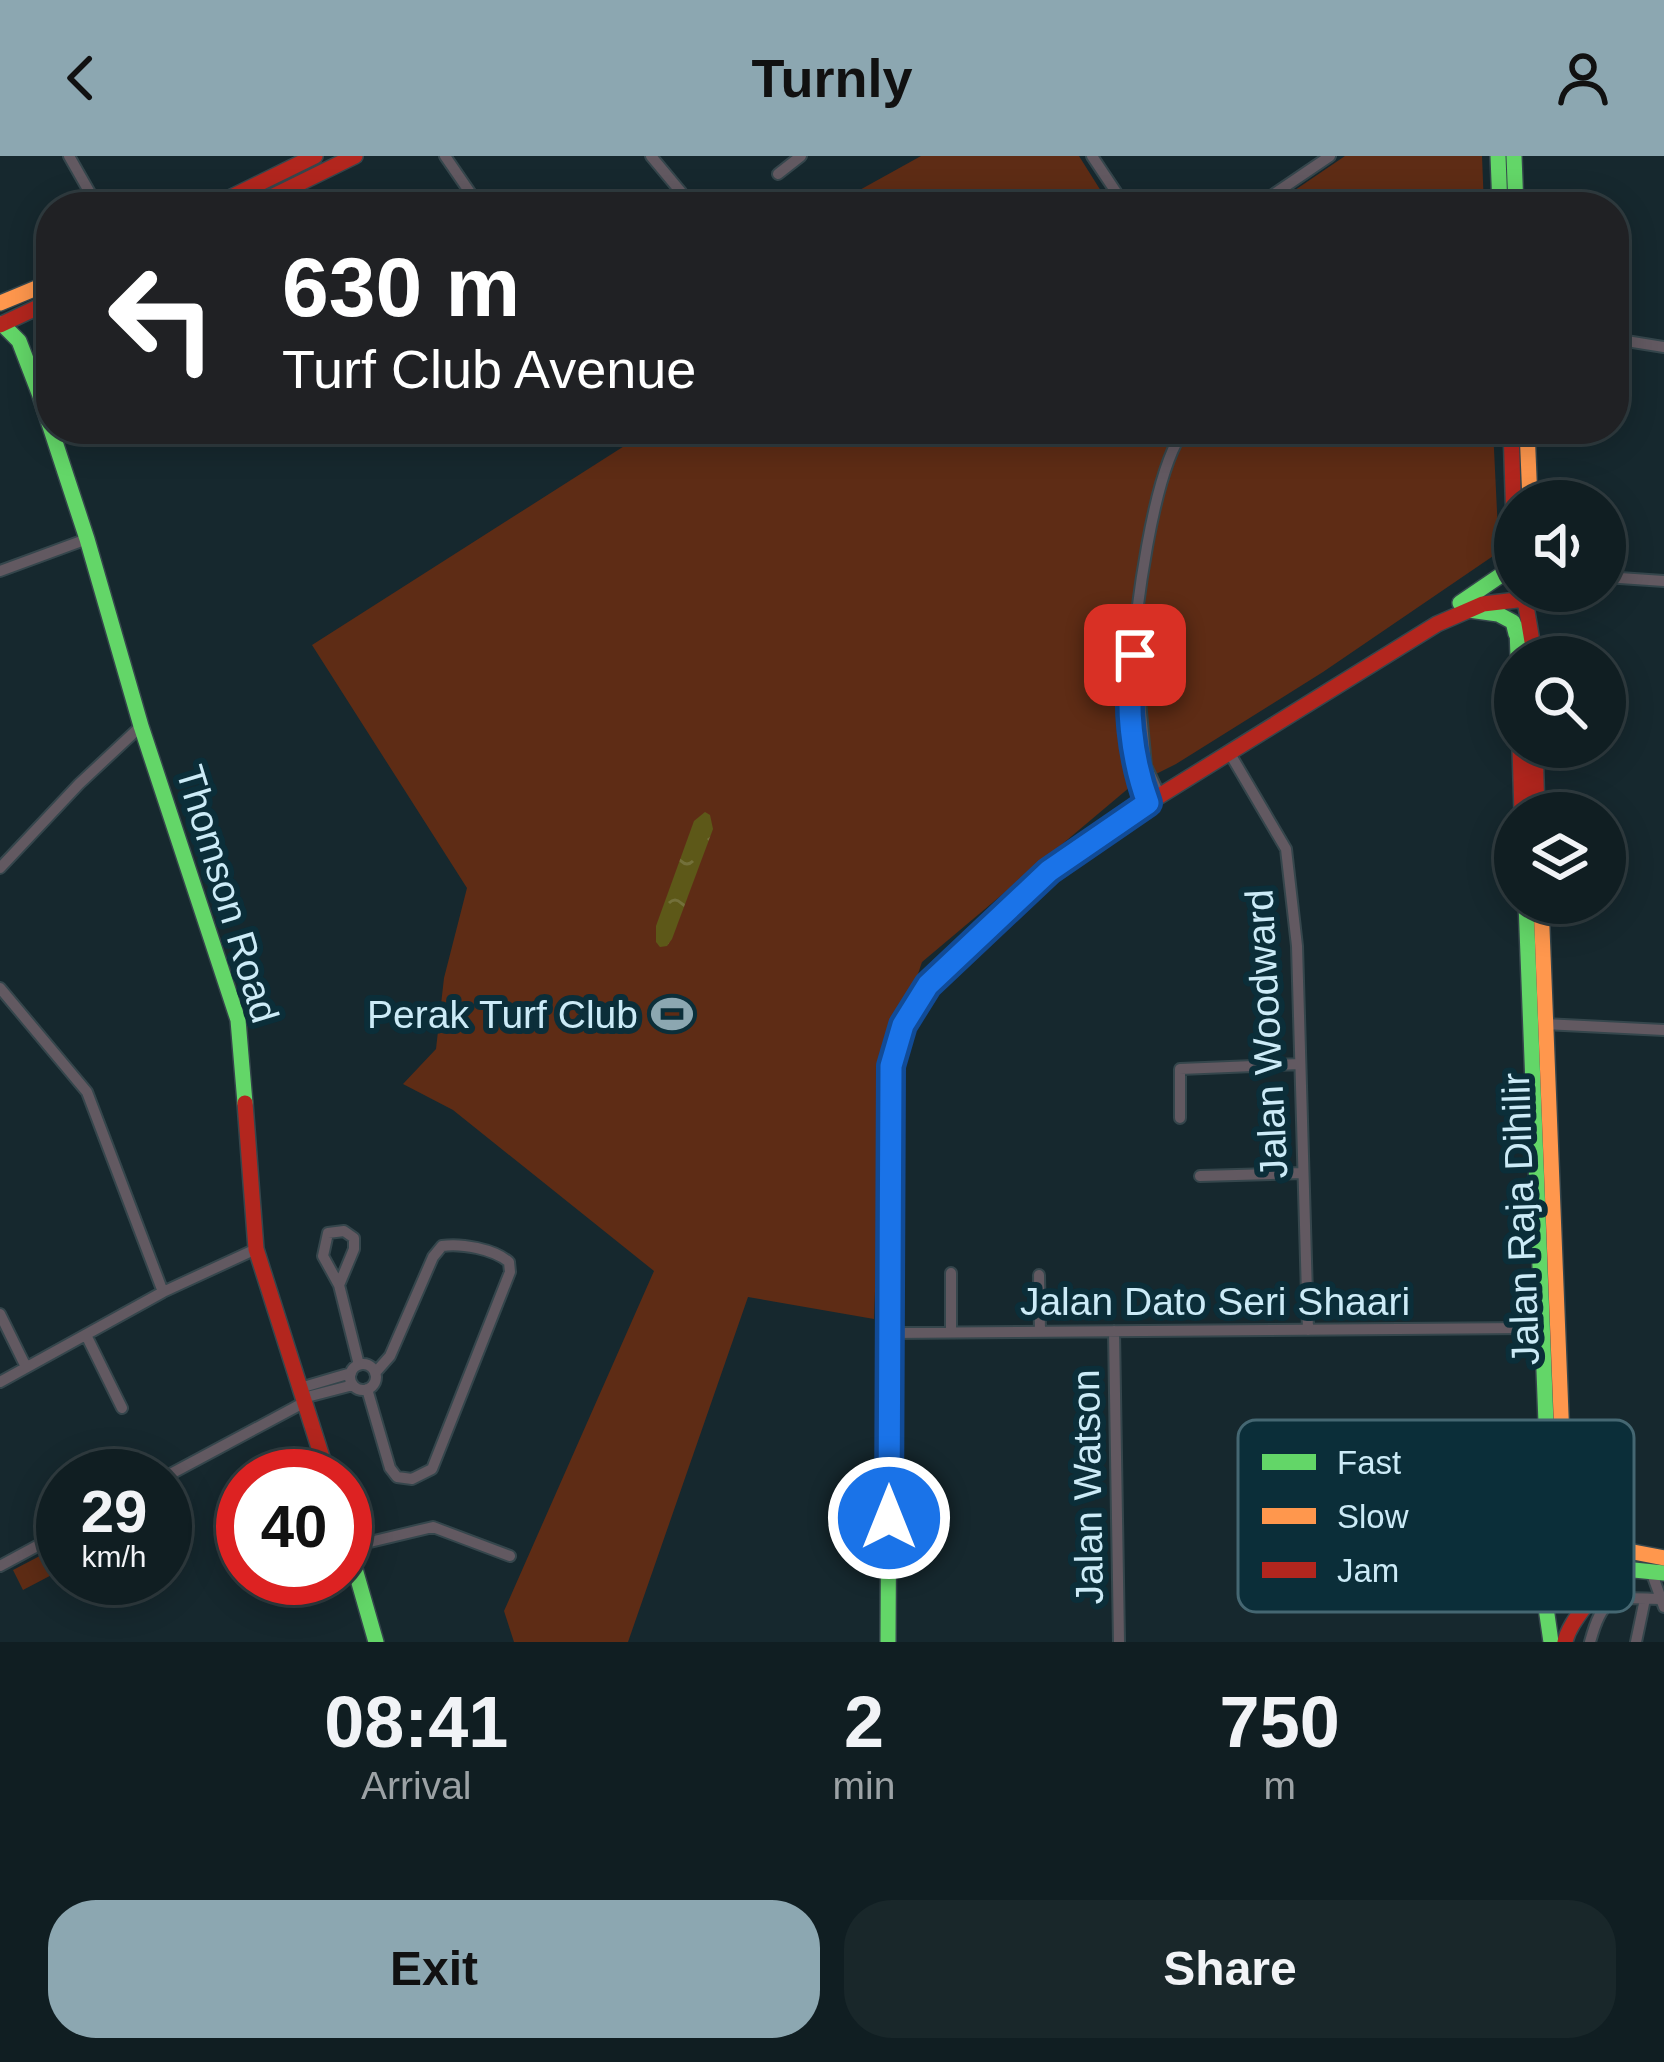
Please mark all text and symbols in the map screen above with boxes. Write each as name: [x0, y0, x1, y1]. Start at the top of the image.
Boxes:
icon: back: [48, 45, 114, 111]
icon: person: [1550, 45, 1616, 111]
text: Turnly: [752, 48, 913, 108]
icon: left: [84, 240, 240, 396]
text: 630 m: [282, 240, 520, 334]
text: Turf Club Avenue: [282, 339, 696, 399]
map controls: [1494, 480, 1626, 924]
button: sound: [1494, 480, 1626, 612]
pin: [1084, 604, 1186, 706]
icon: arrive: [1102, 622, 1168, 688]
button: search: [1494, 636, 1626, 768]
street label: Thomson Road: [168, 760, 287, 1028]
button: layers: [1494, 792, 1626, 924]
street label: Jalan Woodward: [1237, 888, 1296, 1180]
sports icon: Perak Turf Club: [649, 991, 695, 1037]
place label: Perak Turf Club: [367, 993, 638, 1036]
street label: Jalan Raja Dihilir: [1494, 1072, 1547, 1366]
street label: Jalan Dato Seri Shaari: [1020, 1280, 1410, 1323]
street label: Jalan Watson: [1064, 1369, 1111, 1605]
legend: [1238, 1420, 1634, 1612]
text: Fast: [1337, 1444, 1401, 1481]
speed limit sign: 40: [216, 1449, 372, 1605]
position arrow: [826, 1455, 952, 1581]
text: 29: [81, 1478, 147, 1545]
text: Slow: [1337, 1498, 1409, 1535]
text: km/h: [81, 1540, 147, 1573]
text: Jam: [1337, 1552, 1399, 1589]
text: 08:41: [324, 1682, 508, 1762]
text: 2: [844, 1682, 884, 1762]
text: 750: [1220, 1682, 1340, 1762]
text: Arrival: [361, 1764, 472, 1807]
text: min: [833, 1764, 895, 1807]
text: m: [1263, 1764, 1296, 1807]
button: Exit: [48, 1900, 820, 2038]
button: Share: [844, 1900, 1616, 2038]

